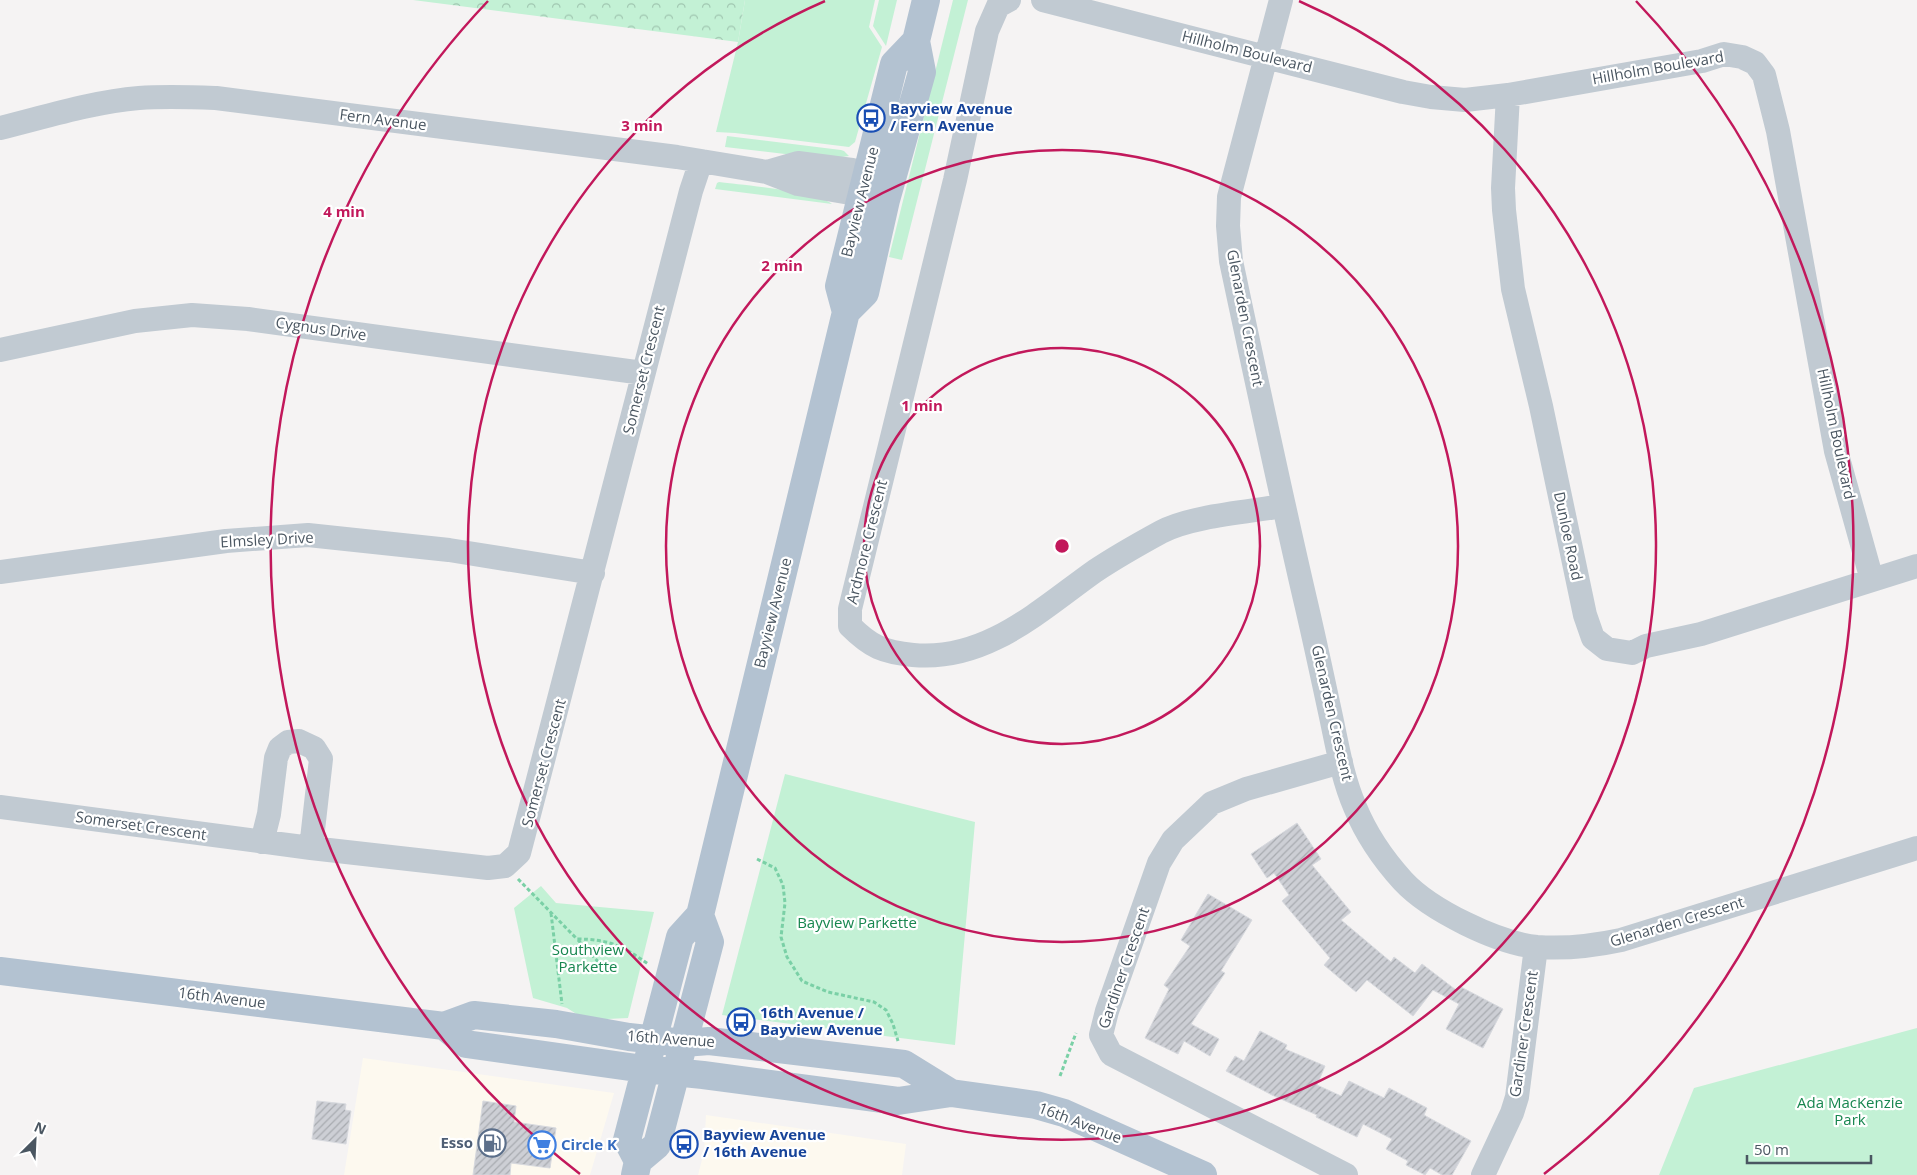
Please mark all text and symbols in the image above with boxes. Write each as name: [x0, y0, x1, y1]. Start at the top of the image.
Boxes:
street label: Hillholm Boulevard: [1180, 25, 1314, 77]
street label: Hillholm Boulevard: [1590, 46, 1725, 88]
place label: Bayview Avenue / Fern Avenue: [890, 98, 1013, 135]
bus stop icon: Bayview Avenue / Fern Avenue: [856, 103, 886, 133]
street label: Fern Avenue: [338, 104, 428, 134]
text: 3 min: [621, 115, 663, 135]
street label: Bayview Avenue: [836, 145, 882, 259]
text: 4 min: [323, 201, 365, 221]
street label: Glenarden Crescent: [1223, 248, 1269, 388]
text: 2 min: [761, 255, 803, 275]
street label: Somerset Crescent: [617, 303, 669, 436]
street label: Cygnus Drive: [275, 312, 368, 344]
street label: Hillholm Boulevard: [1813, 366, 1861, 501]
text: 1 min: [901, 395, 943, 415]
street label: Ardmore Crescent: [841, 477, 891, 606]
street label: Dunloe Road: [1550, 490, 1588, 582]
street label: Elmsley Drive: [220, 527, 314, 551]
centre of rings: [1053, 537, 1071, 555]
street label: Bayview Avenue: [749, 556, 795, 670]
street label: Glenarden Crescent: [1308, 643, 1358, 783]
street label: Somerset Crescent: [516, 696, 570, 829]
street label: Somerset Crescent: [74, 806, 208, 844]
street label: Glenarden Crescent: [1607, 891, 1746, 951]
street label: Gardiner Crescent: [1093, 904, 1153, 1031]
park label: Bayview Parkette: [797, 912, 917, 932]
park label: Southview Parkette: [552, 939, 625, 976]
street label: Gardiner Crescent: [1504, 969, 1542, 1098]
street label: 16th Avenue: [177, 982, 267, 1012]
place label: 16th Avenue / Bayview Avenue: [760, 1002, 883, 1039]
bus stop icon: 16th Avenue / Bayview Avenue: [726, 1007, 756, 1037]
street label: 16th Avenue: [627, 1025, 716, 1051]
park label: Ada MacKenzie Park: [1797, 1092, 1903, 1129]
street label: 16th Avenue: [1036, 1097, 1125, 1147]
north arrow: [10, 1115, 60, 1165]
text: N: [31, 1117, 50, 1139]
place label: Bayview Avenue / 16th Avenue: [703, 1124, 826, 1161]
fuel station icon: Esso: [477, 1128, 507, 1158]
bus stop icon: Bayview Avenue / 16th Avenue: [669, 1129, 699, 1159]
supermarket icon: Circle K: [527, 1130, 557, 1160]
place label: Esso: [440, 1132, 473, 1152]
scale bar: [1747, 1132, 1871, 1164]
place label: Circle K: [561, 1134, 617, 1154]
text: 50 m: [1754, 1139, 1789, 1159]

